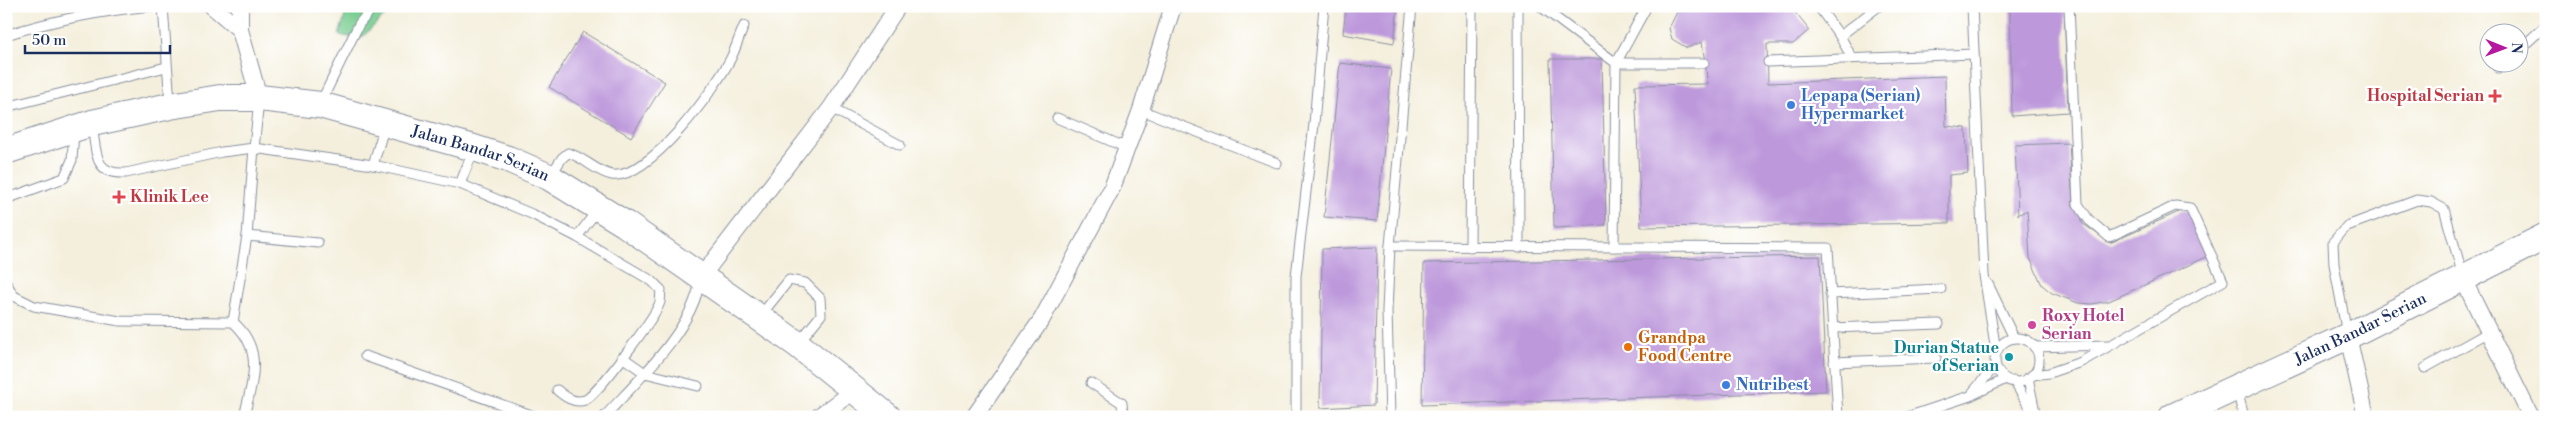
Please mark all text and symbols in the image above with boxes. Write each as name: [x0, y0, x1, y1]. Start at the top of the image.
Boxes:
scale bar: [25, 22, 170, 54]
north arrow: [2480, 22, 2530, 72]
text: 50 m: [32, 31, 66, 50]
text: N: [2507, 43, 2525, 54]
place label: Lepapa (Serian) Hypermarket: [1801, 86, 1920, 124]
place label: Hospital Serian: [2367, 86, 2484, 106]
marker: Hospital Serian: [2488, 89, 2502, 103]
marker: Lepapa (Serian) Hypermarket: [1785, 99, 1797, 111]
street label: Jalan Bandar Serian: [408, 121, 553, 186]
place label: Klinik Lee: [130, 187, 209, 207]
marker: Klinik Lee: [112, 190, 126, 204]
street label: Jalan Bandar Serian: [2290, 288, 2430, 370]
place label: Roxy Hotel Serian: [2042, 306, 2125, 344]
marker: Roxy Hotel Serian: [2026, 319, 2038, 331]
place label: Grandpa Food Centre: [1638, 328, 1732, 366]
place label: Durian Statue of Serian: [1894, 338, 1999, 376]
marker: Grandpa Food Centre: [1622, 341, 1634, 353]
marker: Durian Statue of Serian: [2003, 351, 2015, 363]
place label: Nutribest: [1736, 375, 1809, 395]
marker: Nutribest: [1720, 379, 1732, 391]

